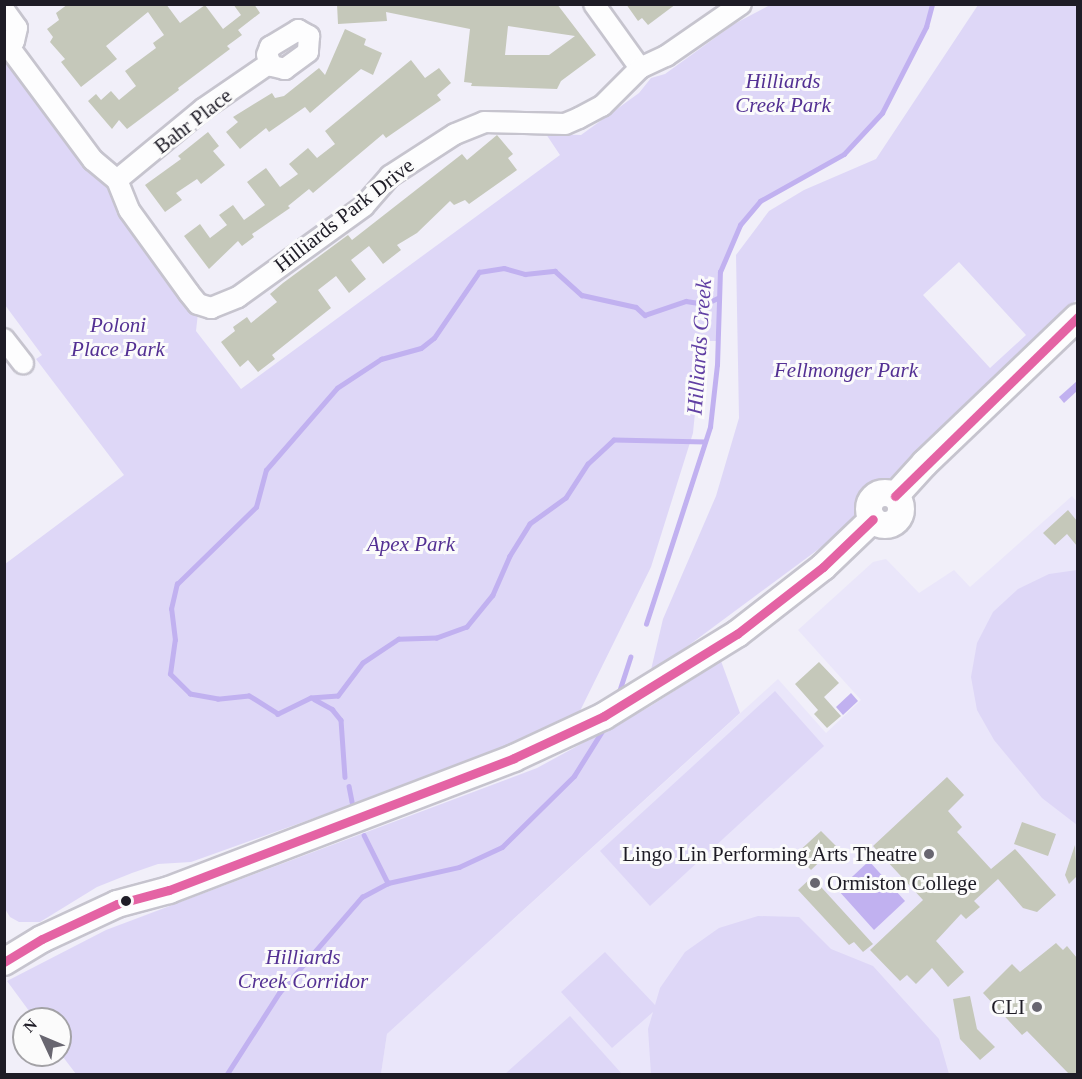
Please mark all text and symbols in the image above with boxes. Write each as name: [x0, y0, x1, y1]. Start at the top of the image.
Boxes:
park label: Hilliards Creek Park: [735, 68, 831, 118]
street label: Bahr Place: [149, 83, 237, 159]
street label: Hilliards Park Drive: [269, 153, 419, 277]
water label: Hilliards Creek: [681, 278, 717, 416]
park label: Poloni Place Park: [71, 312, 165, 362]
park label: Fellmonger Park: [774, 357, 918, 383]
park label: Apex Park: [367, 531, 455, 557]
place label: Lingo Lin Performing Arts Theatre: [621, 841, 917, 867]
marker: Lingo Lin Performing Arts Theatre: [922, 847, 936, 861]
place label: Ormiston College: [827, 870, 977, 896]
marker: Ormiston College: [808, 876, 822, 890]
unlabelled marker: [120, 895, 132, 907]
park label: Hilliards Creek Corridor: [238, 944, 368, 994]
place label: CLI: [991, 994, 1025, 1020]
marker: CLI: [1030, 1000, 1044, 1014]
north arrow: [12, 1007, 72, 1067]
text: N: [20, 1015, 40, 1036]

